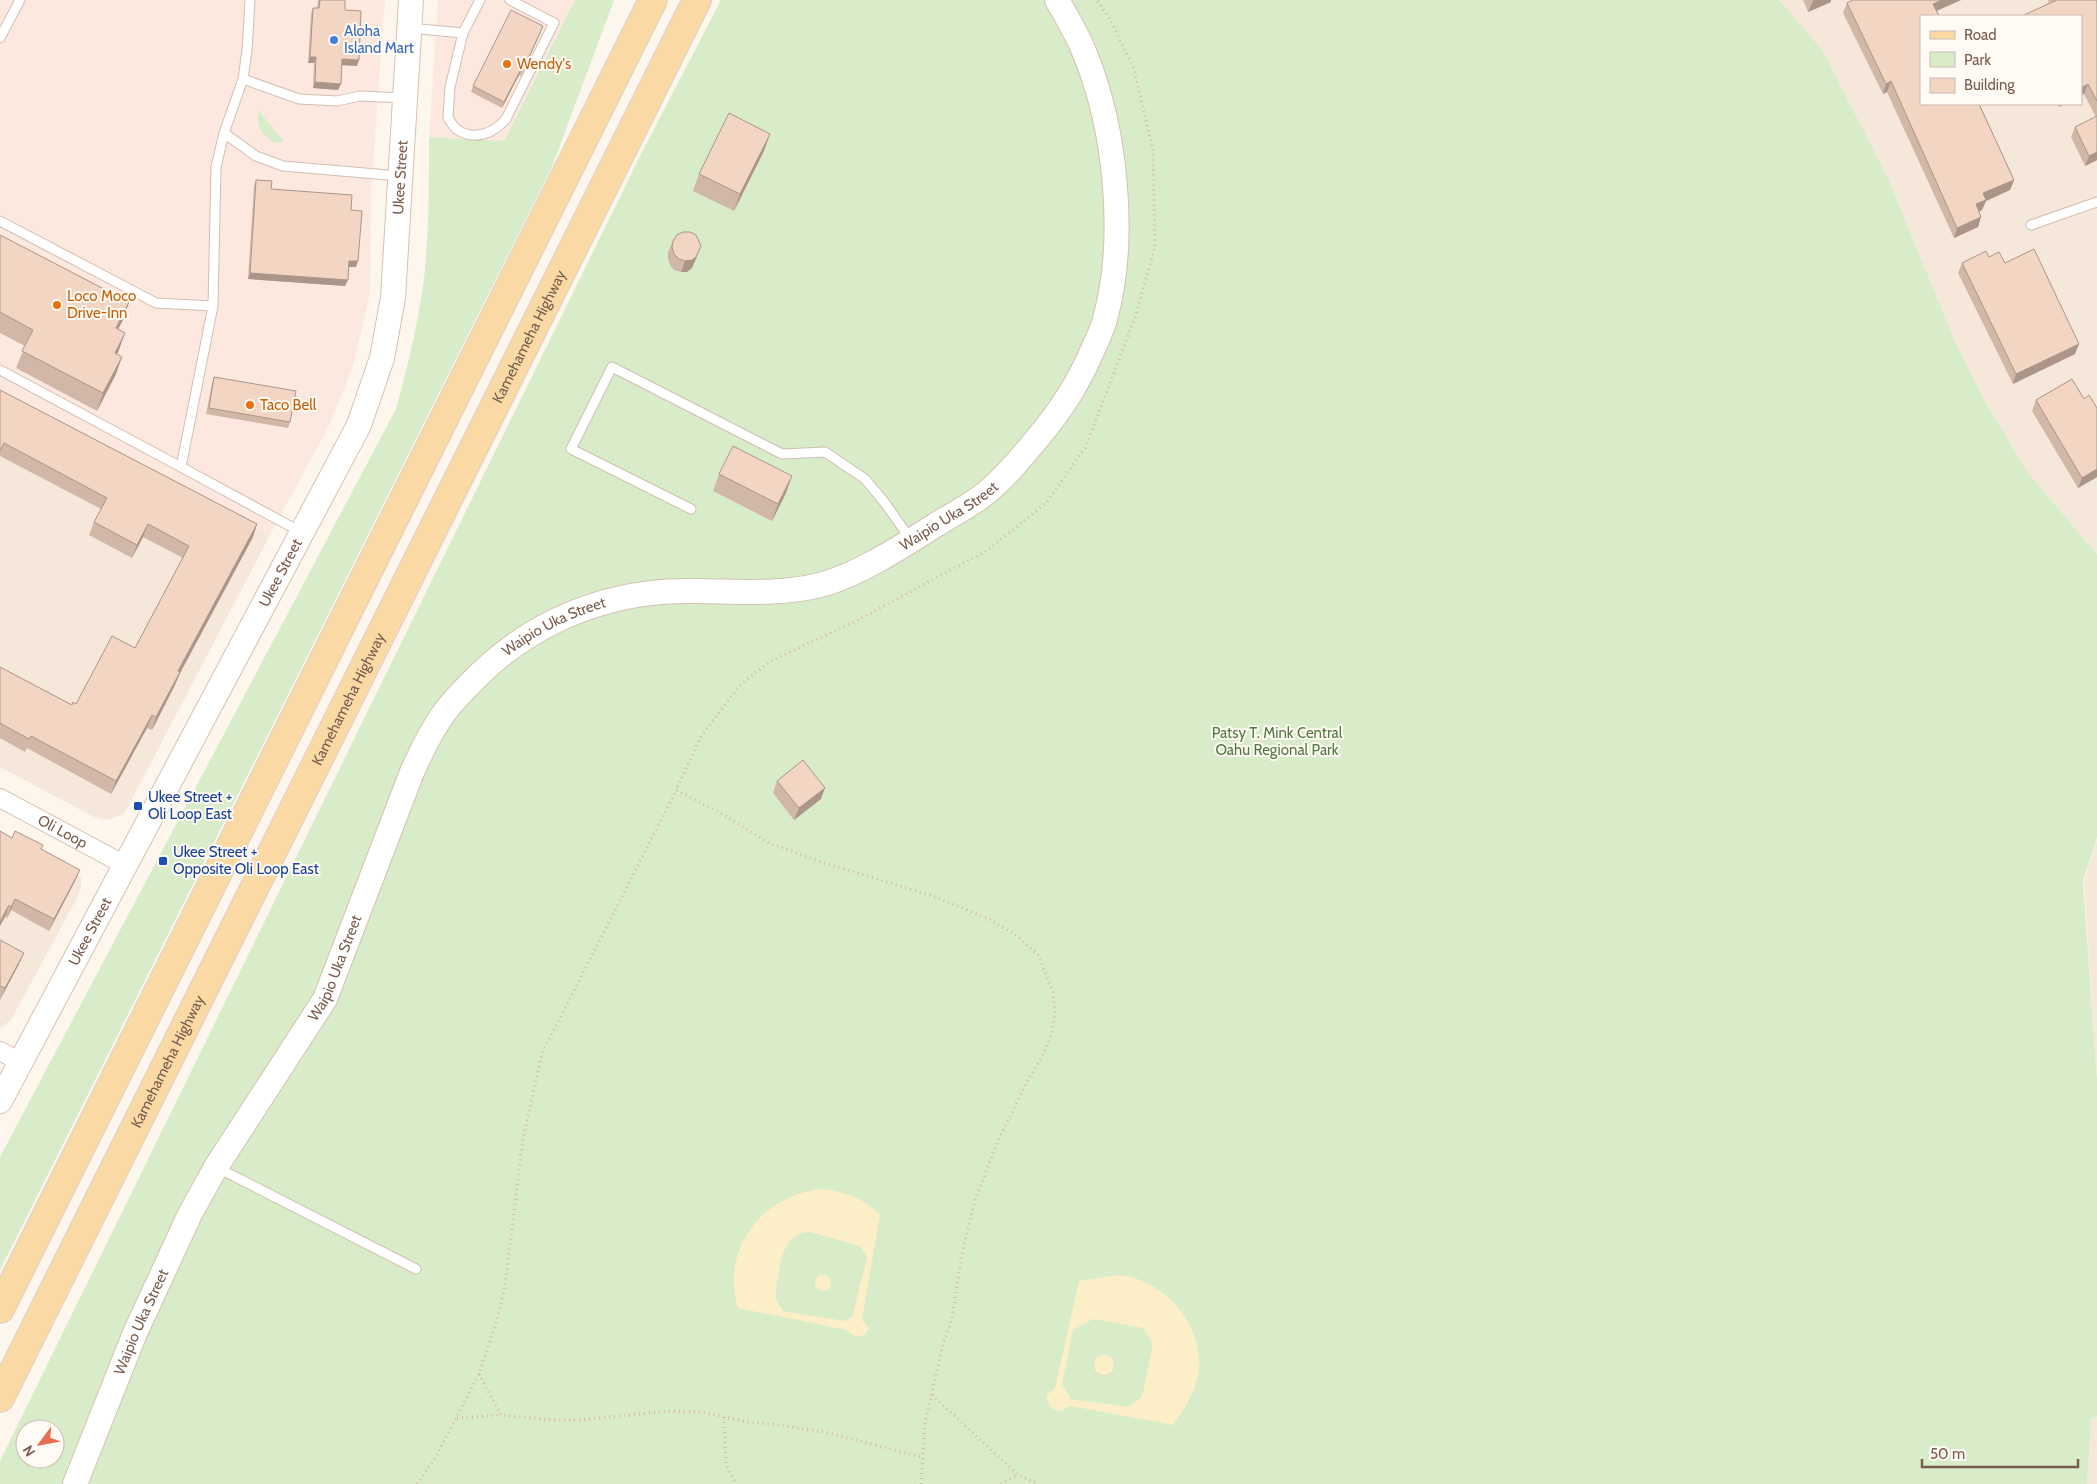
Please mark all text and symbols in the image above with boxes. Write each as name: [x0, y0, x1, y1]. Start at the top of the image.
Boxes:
legend: [1920, 15, 2082, 105]
place label: Aloha Island Mart: [344, 22, 414, 57]
text: Road: [1964, 26, 1997, 44]
marker: Aloha Island Mart: [328, 34, 340, 46]
text: Park: [1964, 51, 1991, 69]
place label: Wendy's: [517, 55, 571, 73]
marker: Wendy's: [501, 58, 513, 70]
text: Building: [1964, 76, 2015, 94]
street label: Ukee Street: [389, 140, 412, 215]
street label: Kamehameha Highway: [489, 267, 570, 406]
place label: Loco Moco Drive-Inn: [67, 287, 136, 322]
marker: Loco Moco Drive-Inn: [51, 299, 63, 311]
place label: Taco Bell: [260, 396, 317, 414]
marker: Taco Bell: [244, 399, 256, 411]
street label: Waipio Uka Street: [896, 478, 1002, 554]
street label: Ukee Street: [255, 536, 306, 610]
street label: Waipio Uka Street: [499, 593, 608, 660]
street label: Kamehameha Highway: [308, 629, 389, 768]
park label: Patsy T. Mink Central Oahu Regional Park: [1212, 724, 1343, 759]
place label: Ukee Street + Oli Loop East: [148, 788, 232, 823]
marker: Ukee Street + Oli Loop East: [132, 800, 144, 812]
street label: Oli Loop: [35, 811, 91, 852]
place label: Ukee Street + Opposite Oli Loop East: [173, 843, 319, 878]
marker: Ukee Street + Opposite Oli Loop East: [157, 855, 169, 867]
street label: Ukee Street: [65, 894, 115, 969]
street label: Waipio Uka Street: [304, 912, 365, 1024]
street label: Kamehameha Highway: [127, 992, 209, 1131]
street label: Waipio Uka Street: [110, 1266, 172, 1378]
north arrow: [15, 1419, 65, 1469]
scale bar: [1922, 1436, 2078, 1468]
text: N: [19, 1442, 39, 1460]
text: 50 m: [1930, 1445, 1965, 1463]

